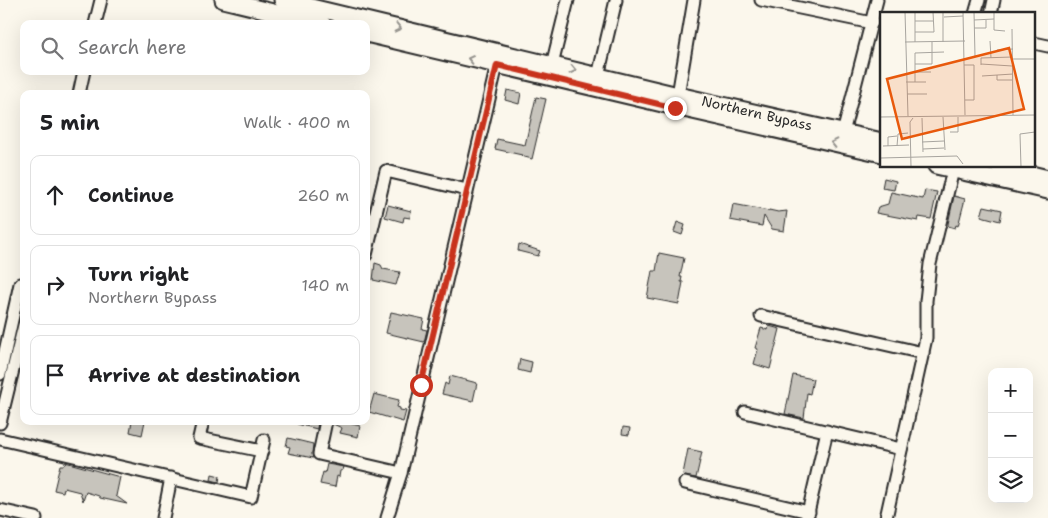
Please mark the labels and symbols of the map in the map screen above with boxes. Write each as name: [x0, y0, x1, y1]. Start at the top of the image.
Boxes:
inset map: [880, 12, 1036, 168]
one-way arrow: [393, 22, 402, 33]
one-way arrow: [467, 54, 476, 65]
one-way arrow: [568, 64, 577, 75]
street label: Northern Bypass: [700, 92, 814, 134]
route end: [664, 97, 687, 120]
one-way arrow: [830, 138, 839, 149]
route start: [410, 374, 433, 397]

